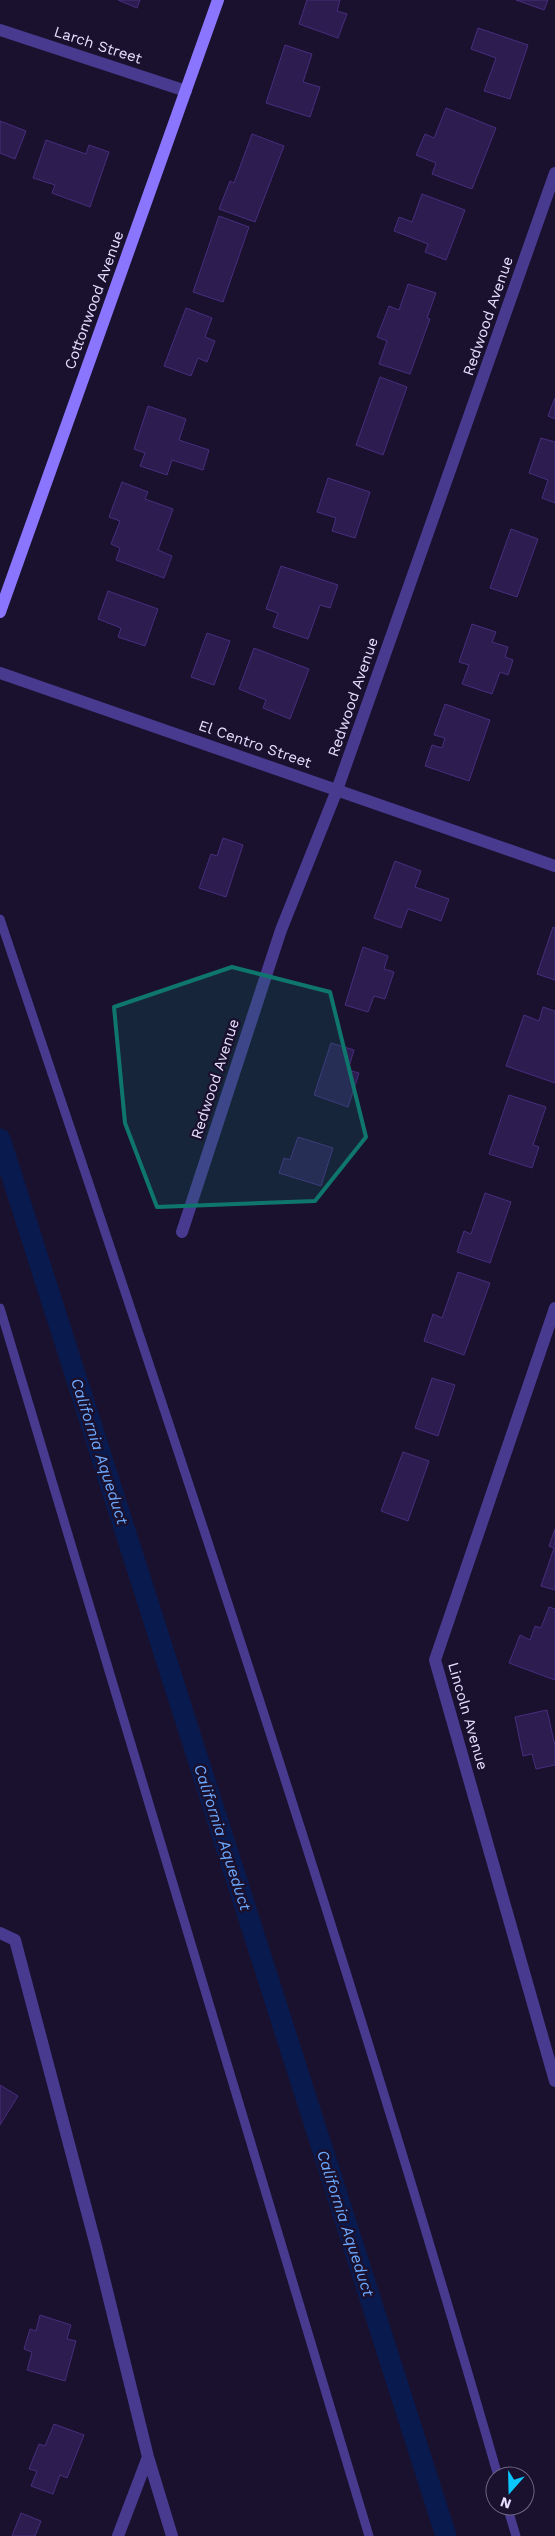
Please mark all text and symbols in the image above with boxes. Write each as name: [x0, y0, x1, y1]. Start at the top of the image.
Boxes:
street label: Larch Street: [52, 22, 145, 68]
street label: Cottonwood Avenue: [61, 228, 127, 372]
street label: Redwood Avenue: [459, 254, 517, 378]
street label: Redwood Avenue: [324, 635, 382, 759]
street label: El Centro Street: [196, 716, 315, 772]
street label: Redwood Avenue: [187, 1017, 243, 1141]
water label: California Aqueduct: [67, 1376, 132, 1527]
street label: Lincoln Avenue: [444, 1660, 492, 1772]
water label: California Aqueduct: [190, 1762, 255, 1913]
water label: California Aqueduct: [313, 2148, 378, 2299]
north arrow: [485, 2466, 535, 2516]
text: N: [498, 2494, 513, 2513]

